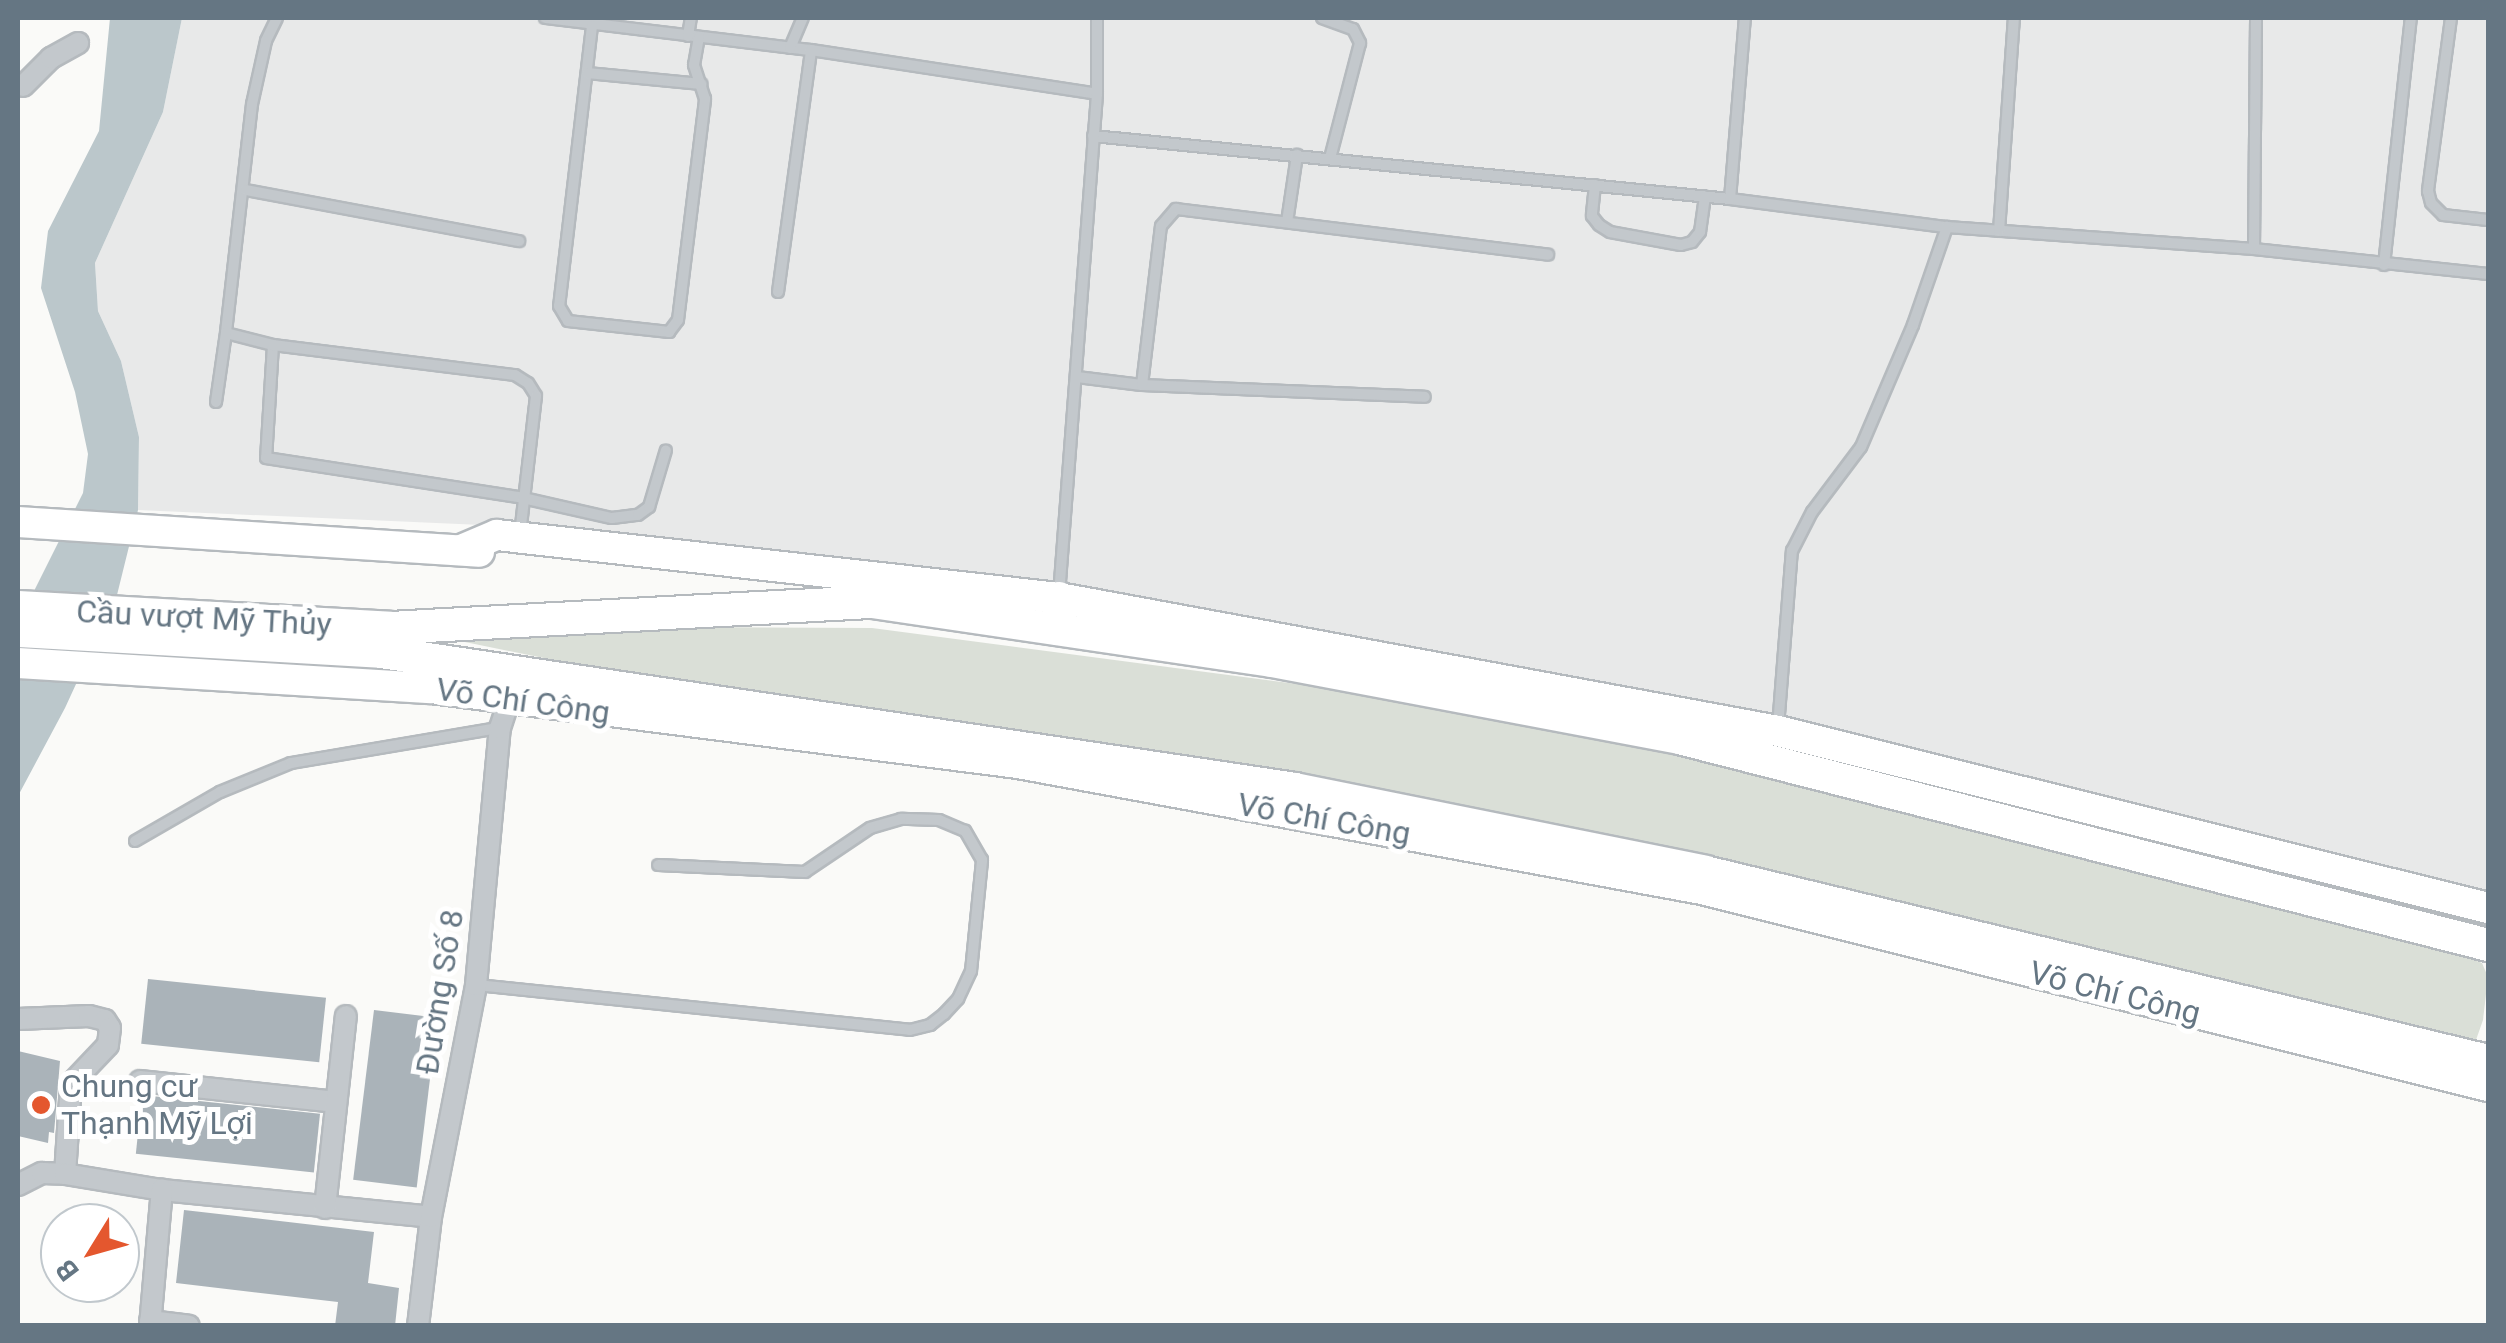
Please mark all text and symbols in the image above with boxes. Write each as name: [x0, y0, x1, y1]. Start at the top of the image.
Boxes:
street label: Cầu vượt Mỹ Thủy: [75, 592, 333, 644]
street label: Võ Chí Công: [434, 670, 612, 732]
street label: Võ Chí Công: [1235, 785, 1413, 853]
street label: Đường Số 8: [408, 907, 472, 1077]
street label: Võ Chí Công: [2026, 953, 2204, 1033]
place label: Chung cư Thạnh Mỹ Lợi: [61, 1068, 253, 1143]
marker: Chung cư Thạnh Mỹ Lợi: [30, 1094, 52, 1116]
north arrow: [40, 1203, 140, 1303]
text: B: [49, 1253, 86, 1287]

